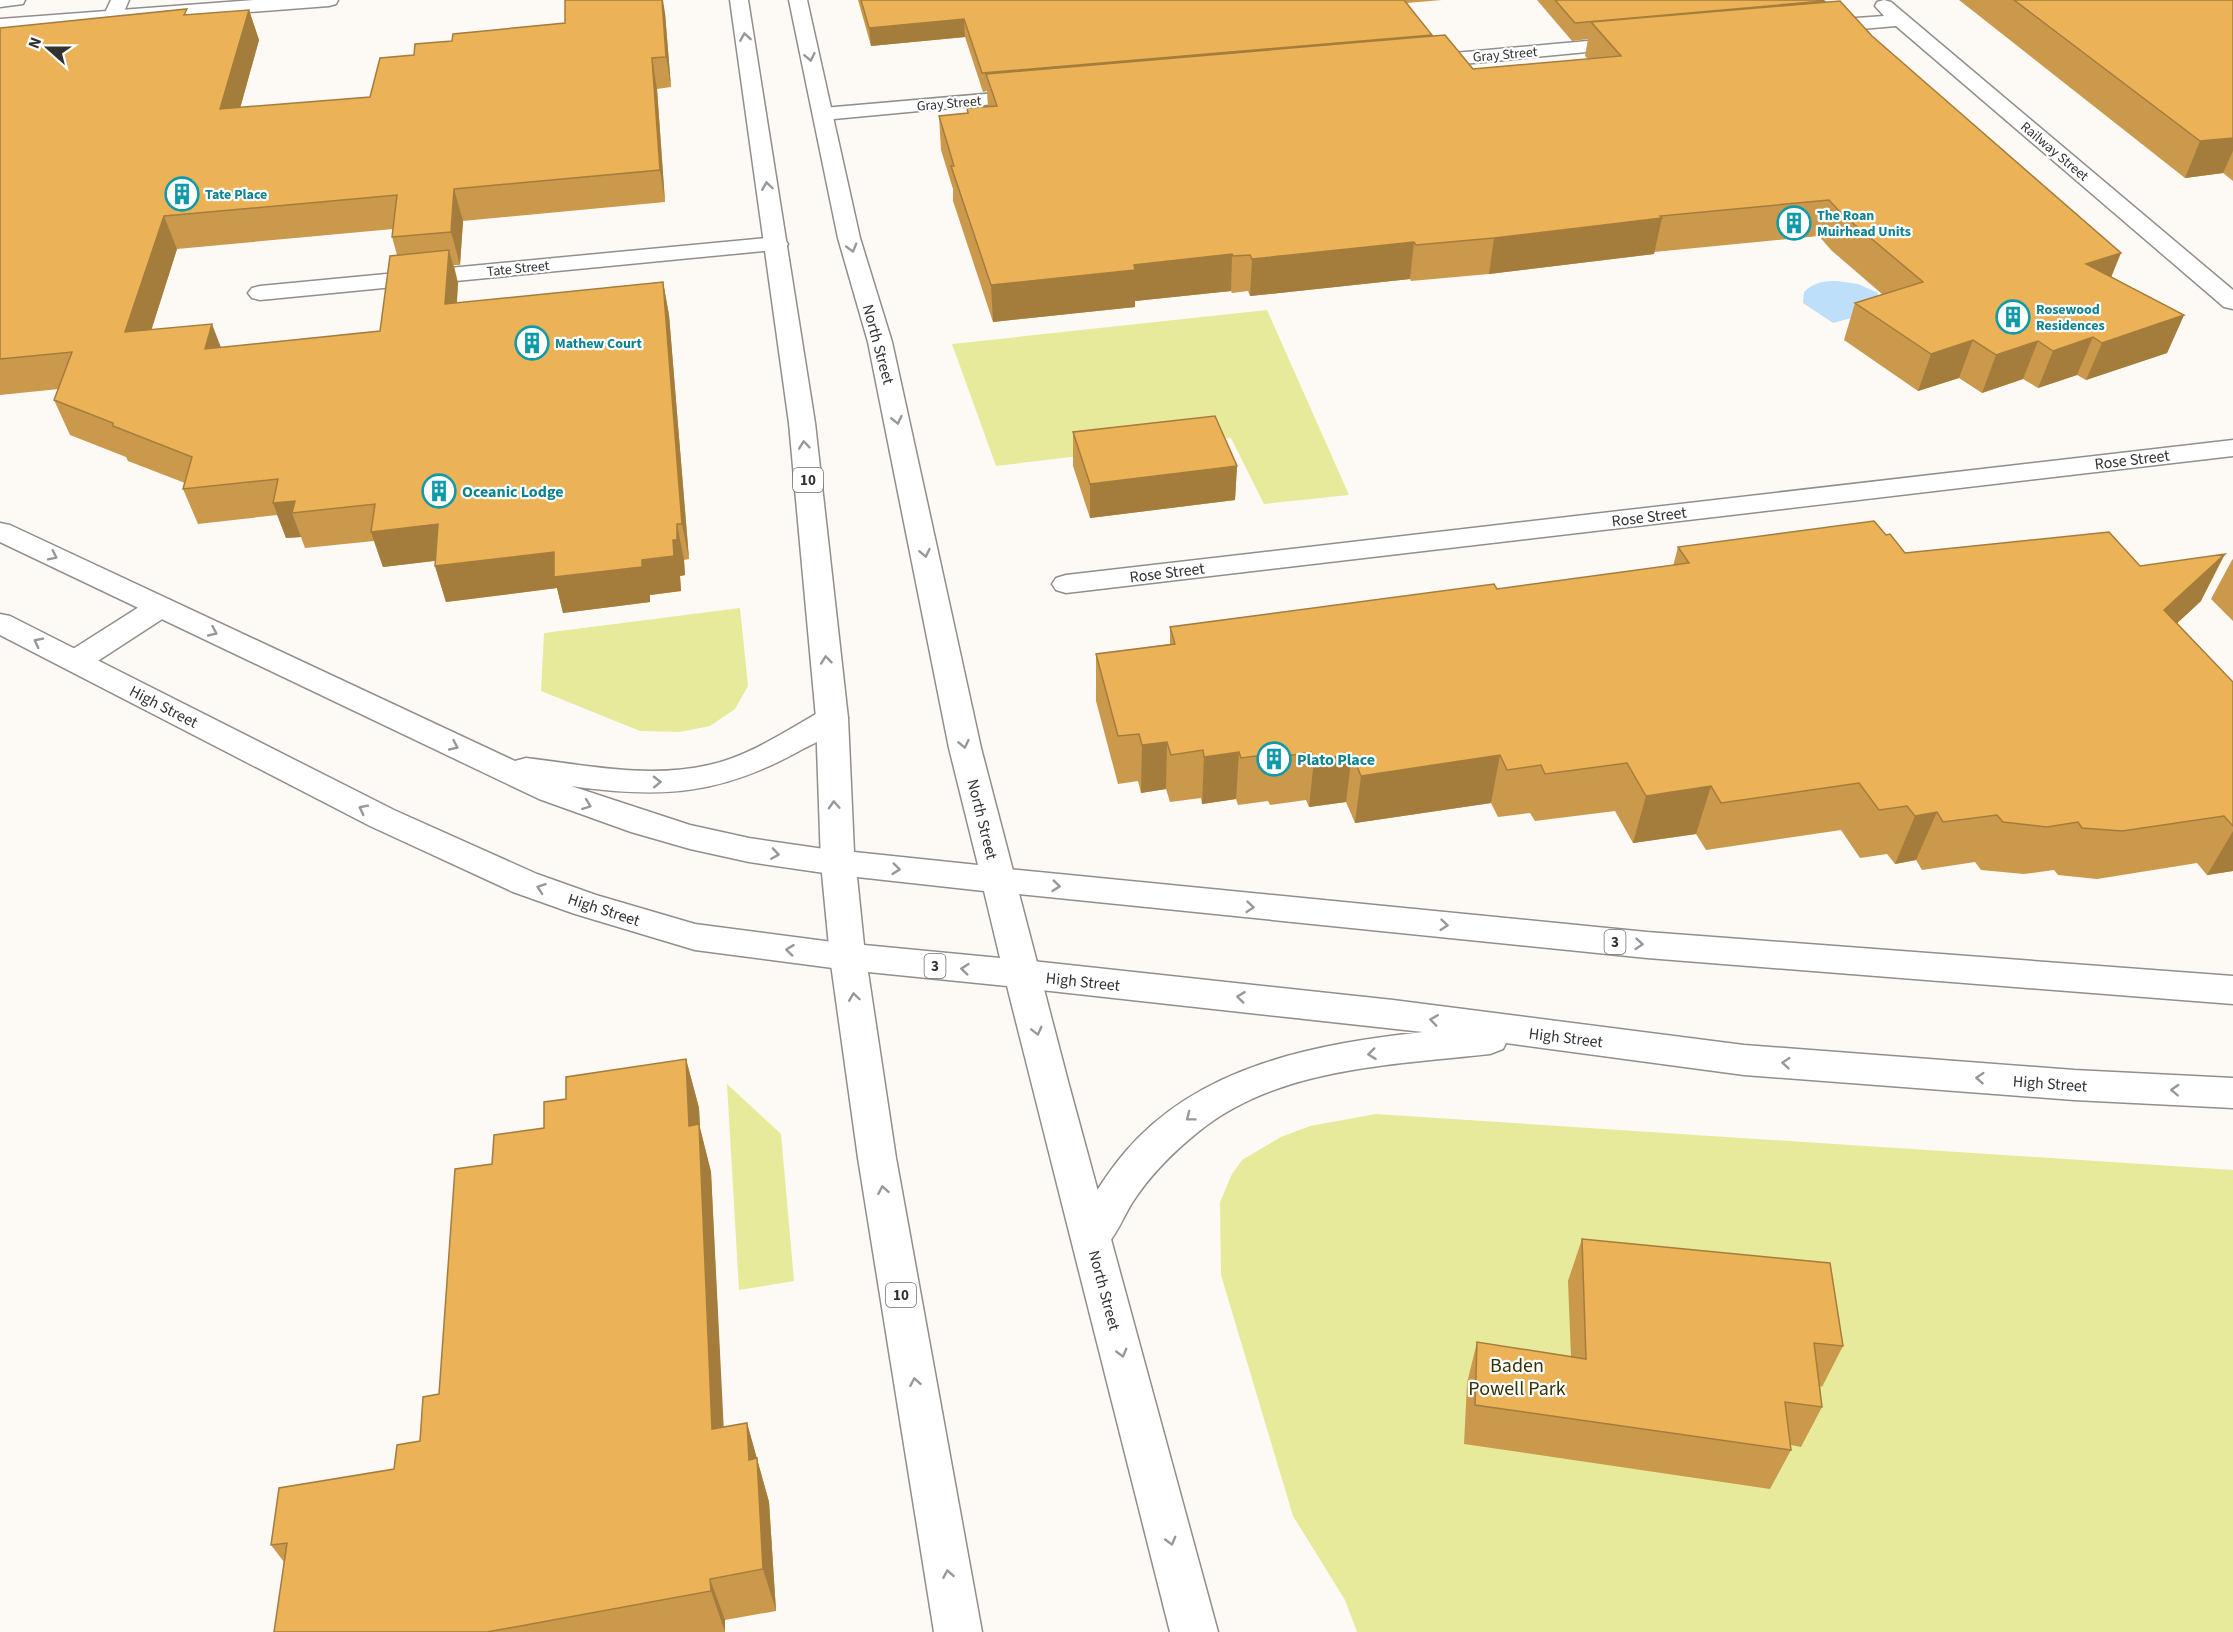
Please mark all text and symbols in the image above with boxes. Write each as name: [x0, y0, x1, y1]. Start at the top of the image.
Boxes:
north arrow: [18, 18, 78, 78]
one-way arrow: [739, 32, 751, 42]
text: N: [23, 34, 47, 52]
street label: Gray Street: [1472, 42, 1538, 68]
one-way arrow: [803, 52, 816, 62]
street label: Gray Street: [916, 91, 982, 117]
street label: Railway Street: [2016, 117, 2093, 186]
building icon: Tate Place: [164, 176, 200, 212]
one-way arrow: [762, 181, 774, 190]
place label: Tate Place: [205, 185, 267, 205]
building icon: The Roan Muirhead Units: [1776, 205, 1812, 241]
place label: The Roan Muirhead Units: [1817, 206, 1911, 242]
one-way arrow: [845, 242, 857, 253]
street label: Tate Street: [486, 256, 551, 282]
building icon: Rosewood Residences: [1995, 299, 2031, 335]
place label: Rosewood Residences: [2036, 300, 2105, 336]
street label: North Street: [857, 302, 899, 387]
building icon: Mathew Court: [514, 325, 550, 361]
place label: Mathew Court: [555, 334, 642, 354]
one-way arrow: [890, 414, 903, 424]
one-way arrow: [798, 440, 811, 450]
street label: Rose Street: [2093, 444, 2172, 476]
road number: 10: [793, 468, 823, 492]
building icon: Oceanic Lodge: [421, 473, 457, 509]
place label: Oceanic Lodge: [462, 481, 563, 503]
street label: Rose Street: [1610, 501, 1689, 533]
one-way arrow: [46, 548, 57, 560]
one-way arrow: [918, 548, 931, 558]
street label: Rose Street: [1128, 557, 1207, 589]
one-way arrow: [206, 625, 217, 637]
one-way arrow: [34, 638, 44, 649]
one-way arrow: [820, 655, 833, 664]
street label: High Street: [125, 680, 202, 734]
one-way arrow: [447, 739, 458, 751]
one-way arrow: [957, 739, 970, 749]
building icon: Plato Place: [1256, 741, 1292, 777]
place label: Plato Place: [1297, 749, 1375, 771]
one-way arrow: [653, 776, 662, 788]
street label: North Street: [961, 777, 1003, 862]
one-way arrow: [581, 798, 592, 810]
one-way arrow: [828, 800, 841, 809]
one-way arrow: [358, 804, 369, 816]
one-way arrow: [771, 847, 780, 859]
one-way arrow: [891, 862, 900, 875]
one-way arrow: [1052, 879, 1061, 892]
one-way arrow: [536, 883, 546, 896]
street label: High Street: [565, 888, 643, 932]
one-way arrow: [1246, 900, 1255, 913]
one-way arrow: [1440, 918, 1449, 931]
road number: 3: [1604, 930, 1626, 954]
one-way arrow: [1634, 937, 1643, 950]
one-way arrow: [785, 945, 795, 957]
road number: 3: [924, 954, 946, 978]
one-way arrow: [960, 963, 969, 976]
street label: High Street: [1045, 967, 1122, 997]
one-way arrow: [1236, 991, 1245, 1004]
one-way arrow: [848, 992, 860, 1002]
one-way arrow: [1430, 1014, 1439, 1026]
street label: High Street: [1528, 1023, 1605, 1054]
one-way arrow: [1029, 1026, 1042, 1036]
one-way arrow: [1367, 1048, 1376, 1060]
one-way arrow: [1781, 1057, 1790, 1070]
street label: High Street: [2012, 1070, 2088, 1098]
one-way arrow: [1975, 1072, 1985, 1085]
one-way arrow: [2170, 1084, 2179, 1097]
one-way arrow: [1186, 1110, 1197, 1121]
one-way arrow: [877, 1185, 889, 1195]
street label: North Street: [1083, 1248, 1125, 1333]
road number: 10: [886, 1283, 916, 1307]
one-way arrow: [1114, 1348, 1127, 1358]
park label: Baden Powell Park: [1468, 1352, 1566, 1403]
one-way arrow: [910, 1377, 922, 1387]
one-way arrow: [1163, 1536, 1176, 1546]
one-way arrow: [943, 1570, 955, 1579]

